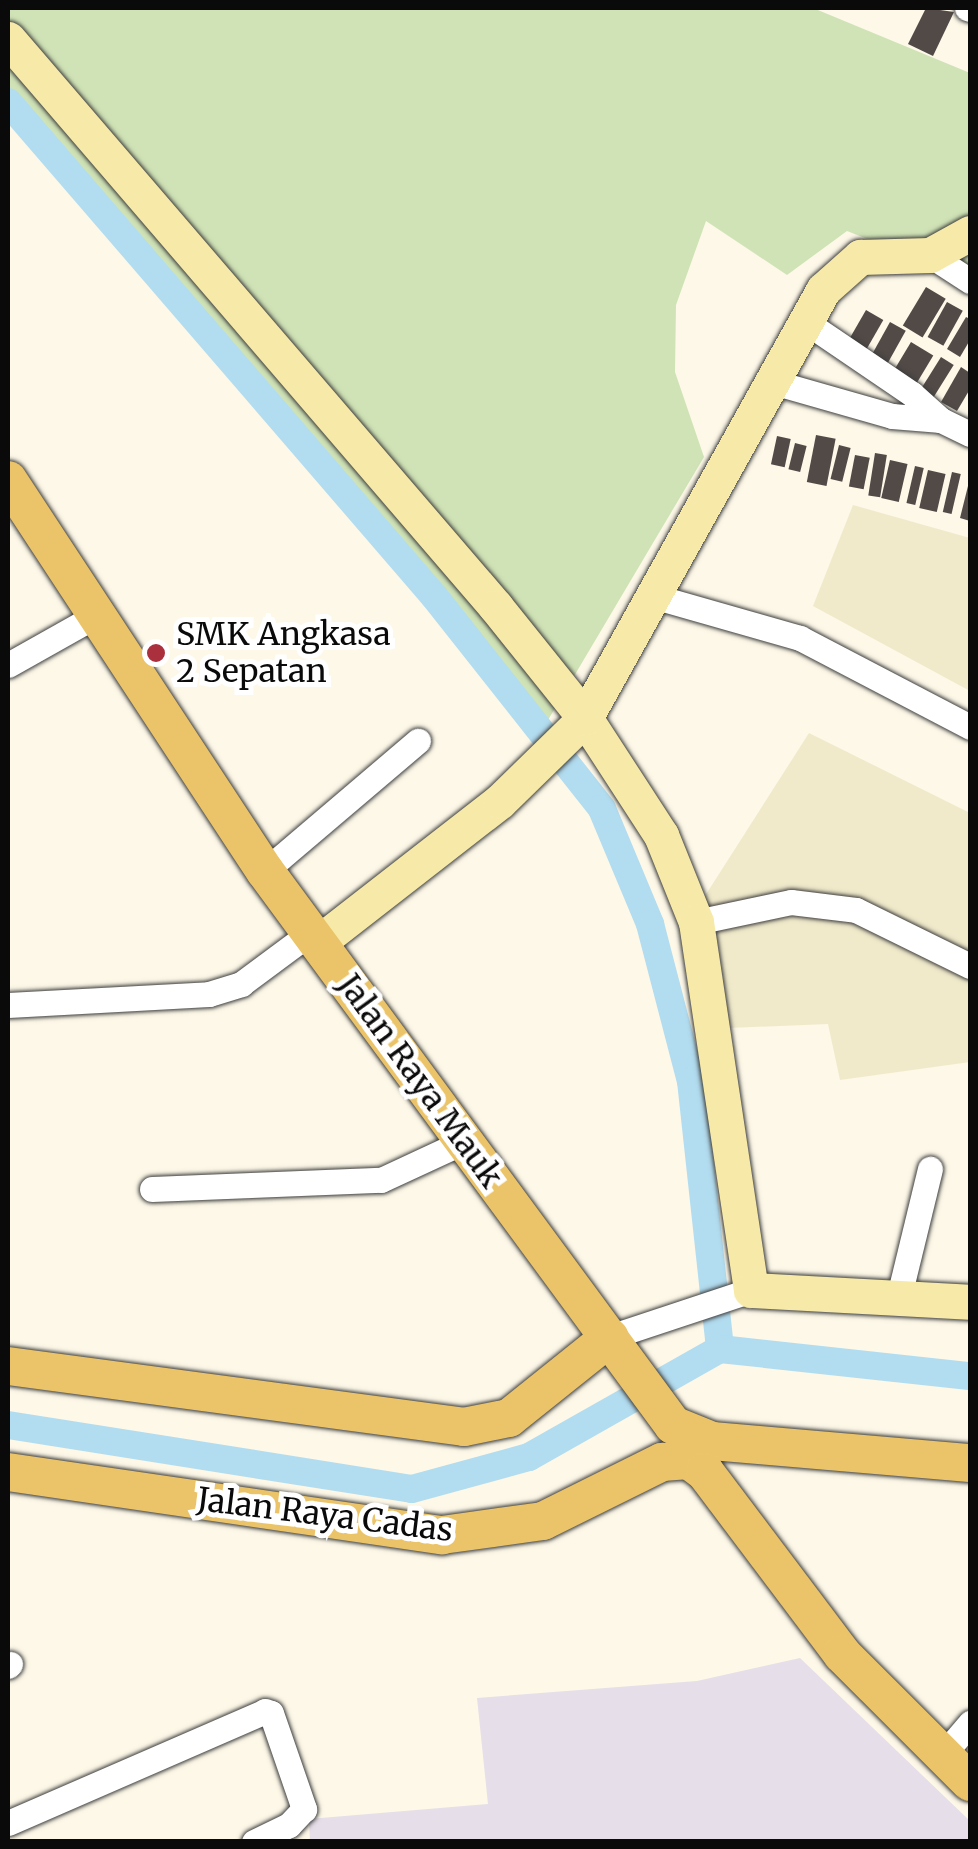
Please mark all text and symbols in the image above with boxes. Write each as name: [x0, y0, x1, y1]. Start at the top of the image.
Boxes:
place label: SMK Angkasa 2 Sepatan: [176, 616, 391, 691]
marker: SMK Angkasa 2 Sepatan: [145, 642, 167, 664]
street label: Jalan Raya Mauk: [330, 967, 510, 1195]
street label: Jalan Raya Cadas: [195, 1480, 455, 1550]

